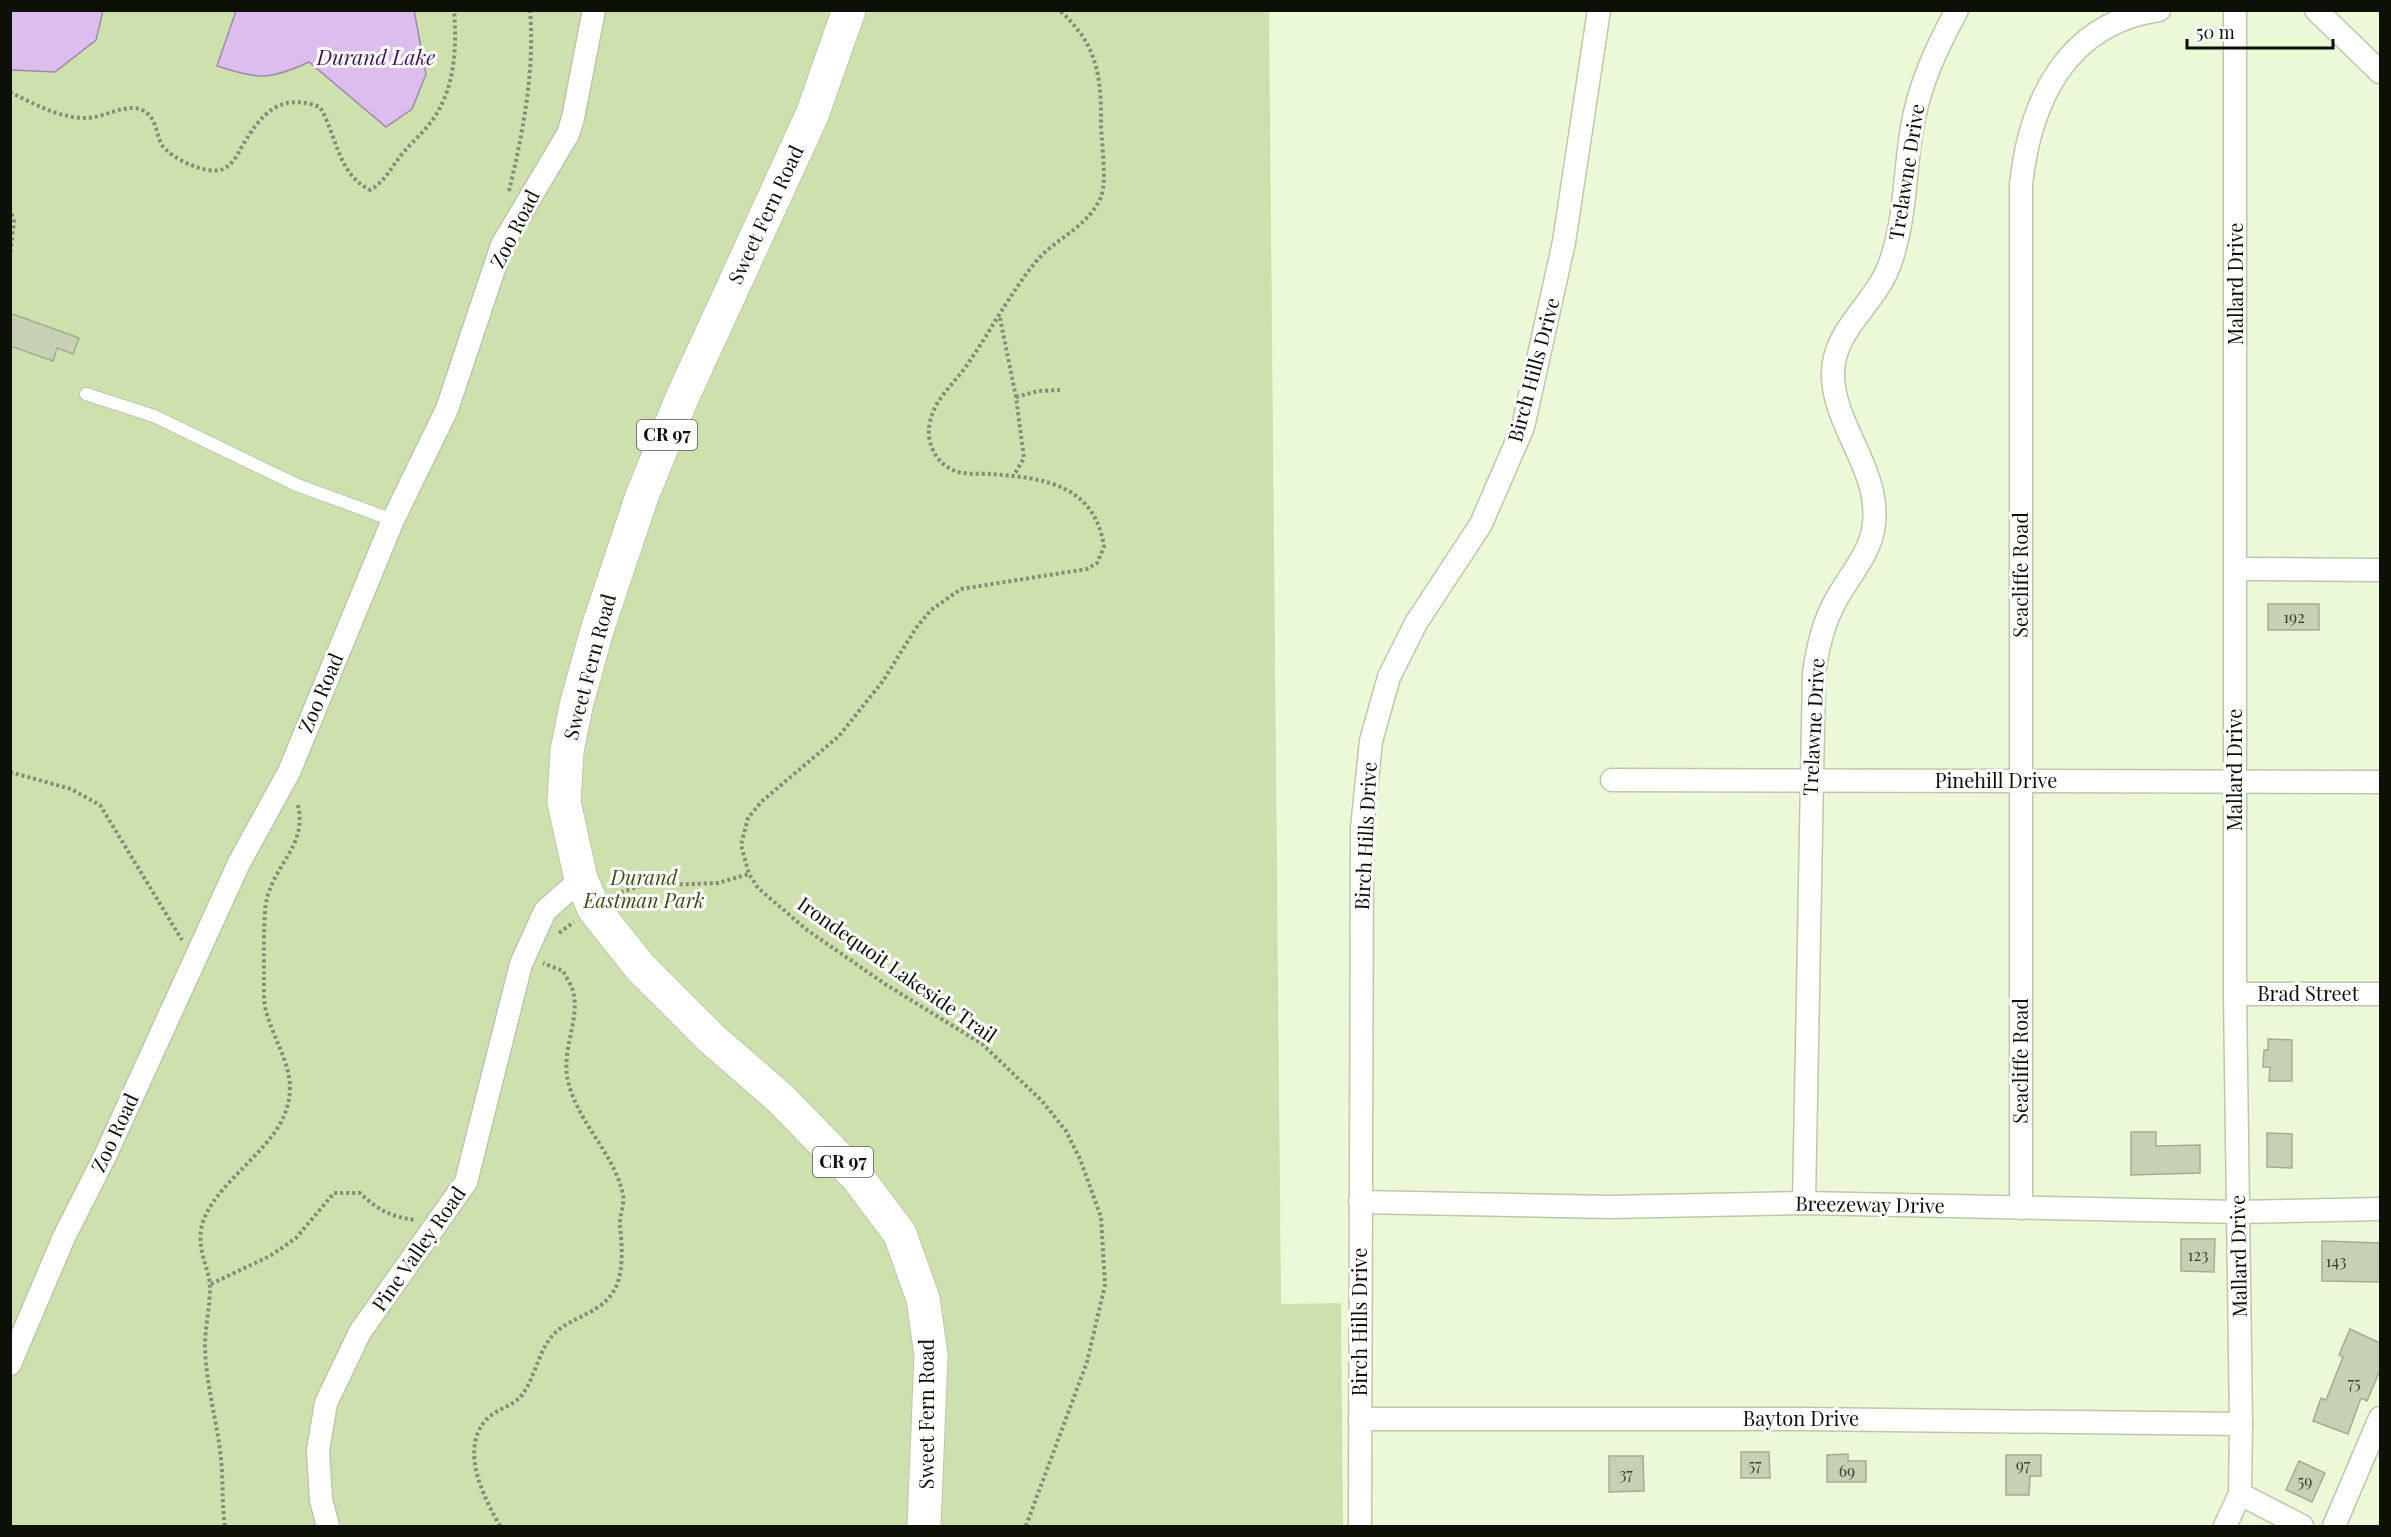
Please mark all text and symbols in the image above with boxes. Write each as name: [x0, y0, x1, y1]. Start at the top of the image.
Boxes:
scale bar: [2187, 12, 2332, 50]
text: 50 m: [2196, 20, 2235, 44]
water label: Durand Lake: [316, 42, 435, 70]
street label: Trelawne Drive: [1881, 102, 1930, 242]
street label: Sweet Fern Road: [721, 140, 809, 288]
street label: Zoo Road: [483, 184, 545, 272]
street label: Mallard Drive: [2221, 223, 2248, 345]
street label: Birch Hills Drive: [1500, 294, 1565, 445]
road number: CR 97: [637, 420, 697, 450]
street label: Seacliffe Road: [2006, 512, 2033, 638]
street label: Sweet Fern Road: [556, 590, 621, 743]
house number: 192: [2283, 606, 2305, 627]
street label: Zoo Road: [291, 648, 349, 736]
street label: Trelawne Drive: [1795, 657, 1830, 797]
street label: Mallard Drive: [2220, 709, 2247, 831]
street label: Birch Hills Drive: [1347, 761, 1382, 911]
street label: Pinehill Drive: [1935, 766, 2057, 793]
park label: Durand Eastman Park: [582, 863, 705, 913]
street label: Irondequoit Lakeside Trail: [793, 890, 1003, 1048]
street label: Brad Street: [2257, 979, 2360, 1006]
street label: Seacliffe Road: [2006, 998, 2033, 1124]
street label: Zoo Road: [84, 1088, 144, 1176]
road number: CR 97: [813, 1147, 873, 1177]
street label: Pine Valley Road: [365, 1180, 471, 1316]
street label: Breezeway Drive: [1795, 1189, 1945, 1218]
street label: Mallard Drive: [2223, 1194, 2252, 1318]
house number: 123: [2188, 1244, 2208, 1265]
street label: Birch Hills Drive: [1345, 1248, 1372, 1396]
house number: 143: [2326, 1250, 2346, 1271]
street label: Sweet Fern Road: [912, 1338, 939, 1489]
house number: 75: [2347, 1372, 2361, 1393]
street label: Bayton Drive: [1743, 1404, 1859, 1431]
house number: 57: [1748, 1454, 1762, 1475]
house number: 97: [2016, 1454, 2031, 1475]
house number: 69: [1839, 1460, 1855, 1481]
house number: 37: [1619, 1463, 1633, 1484]
house number: 59: [2298, 1470, 2312, 1491]

